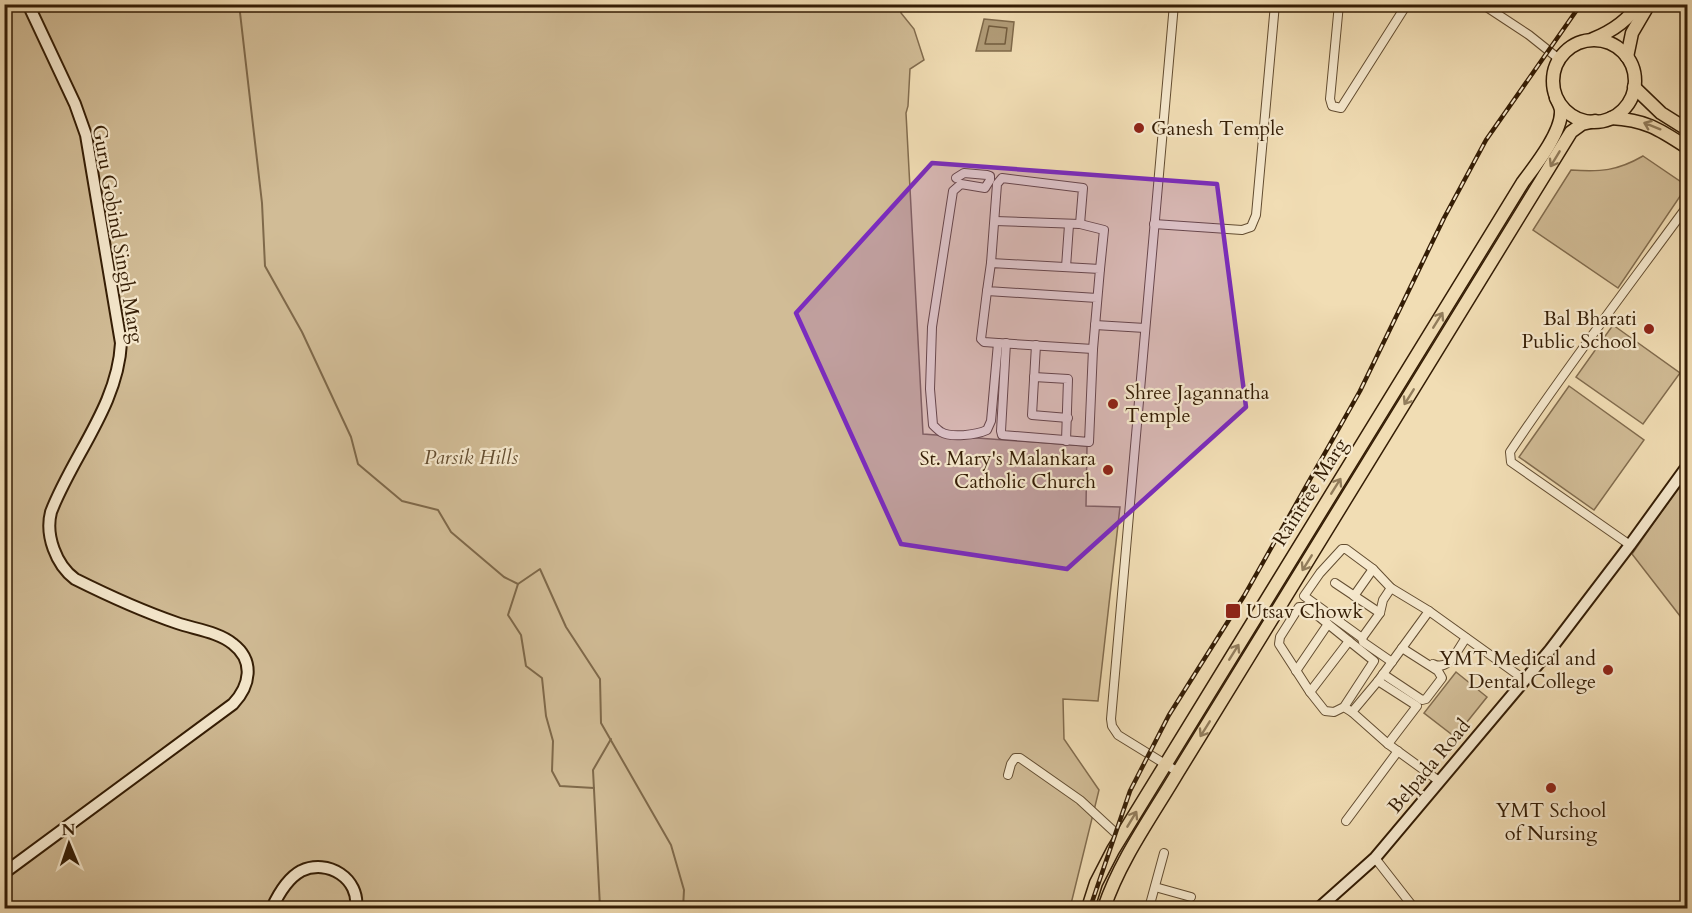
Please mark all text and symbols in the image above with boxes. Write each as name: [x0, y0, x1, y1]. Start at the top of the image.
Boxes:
place label: Ganesh Temple: [1151, 115, 1284, 142]
one-way arrow: [1643, 120, 1661, 131]
marker: Ganesh Temple: [1132, 121, 1146, 135]
street label: Guru Gobind Singh Marg: [85, 123, 151, 346]
one-way arrow: [1549, 150, 1561, 167]
place label: Bal Bharati Public School: [1521, 305, 1637, 355]
one-way arrow: [1433, 312, 1445, 329]
marker: Bal Bharati Public School: [1642, 322, 1656, 336]
place label: Shree Jagannatha Temple: [1125, 379, 1270, 429]
one-way arrow: [1403, 388, 1415, 405]
marker: Shree Jagannatha Temple: [1106, 397, 1120, 411]
street label: Raintree Marg: [1266, 432, 1354, 551]
park label: Parsik Hills: [424, 444, 518, 471]
place label: St. Mary's Malankara Catholic Church: [919, 445, 1096, 495]
marker: St. Mary's Malankara Catholic Church: [1101, 463, 1115, 477]
one-way arrow: [1331, 478, 1343, 495]
one-way arrow: [1301, 554, 1313, 571]
place label: Utsav Chowk: [1246, 598, 1364, 625]
marker: Utsav Chowk: [1224, 602, 1242, 620]
one-way arrow: [1228, 644, 1240, 661]
place label: YMT Medical and Dental College: [1439, 645, 1596, 695]
marker: YMT Medical and Dental College: [1601, 663, 1615, 677]
street label: Belpada Road: [1381, 713, 1477, 819]
one-way arrow: [1199, 720, 1211, 737]
marker: YMT School of Nursing: [1544, 781, 1558, 795]
place label: YMT School of Nursing: [1496, 797, 1606, 847]
one-way arrow: [1127, 811, 1139, 828]
north arrow: [39, 814, 99, 874]
text: N: [61, 819, 76, 841]

